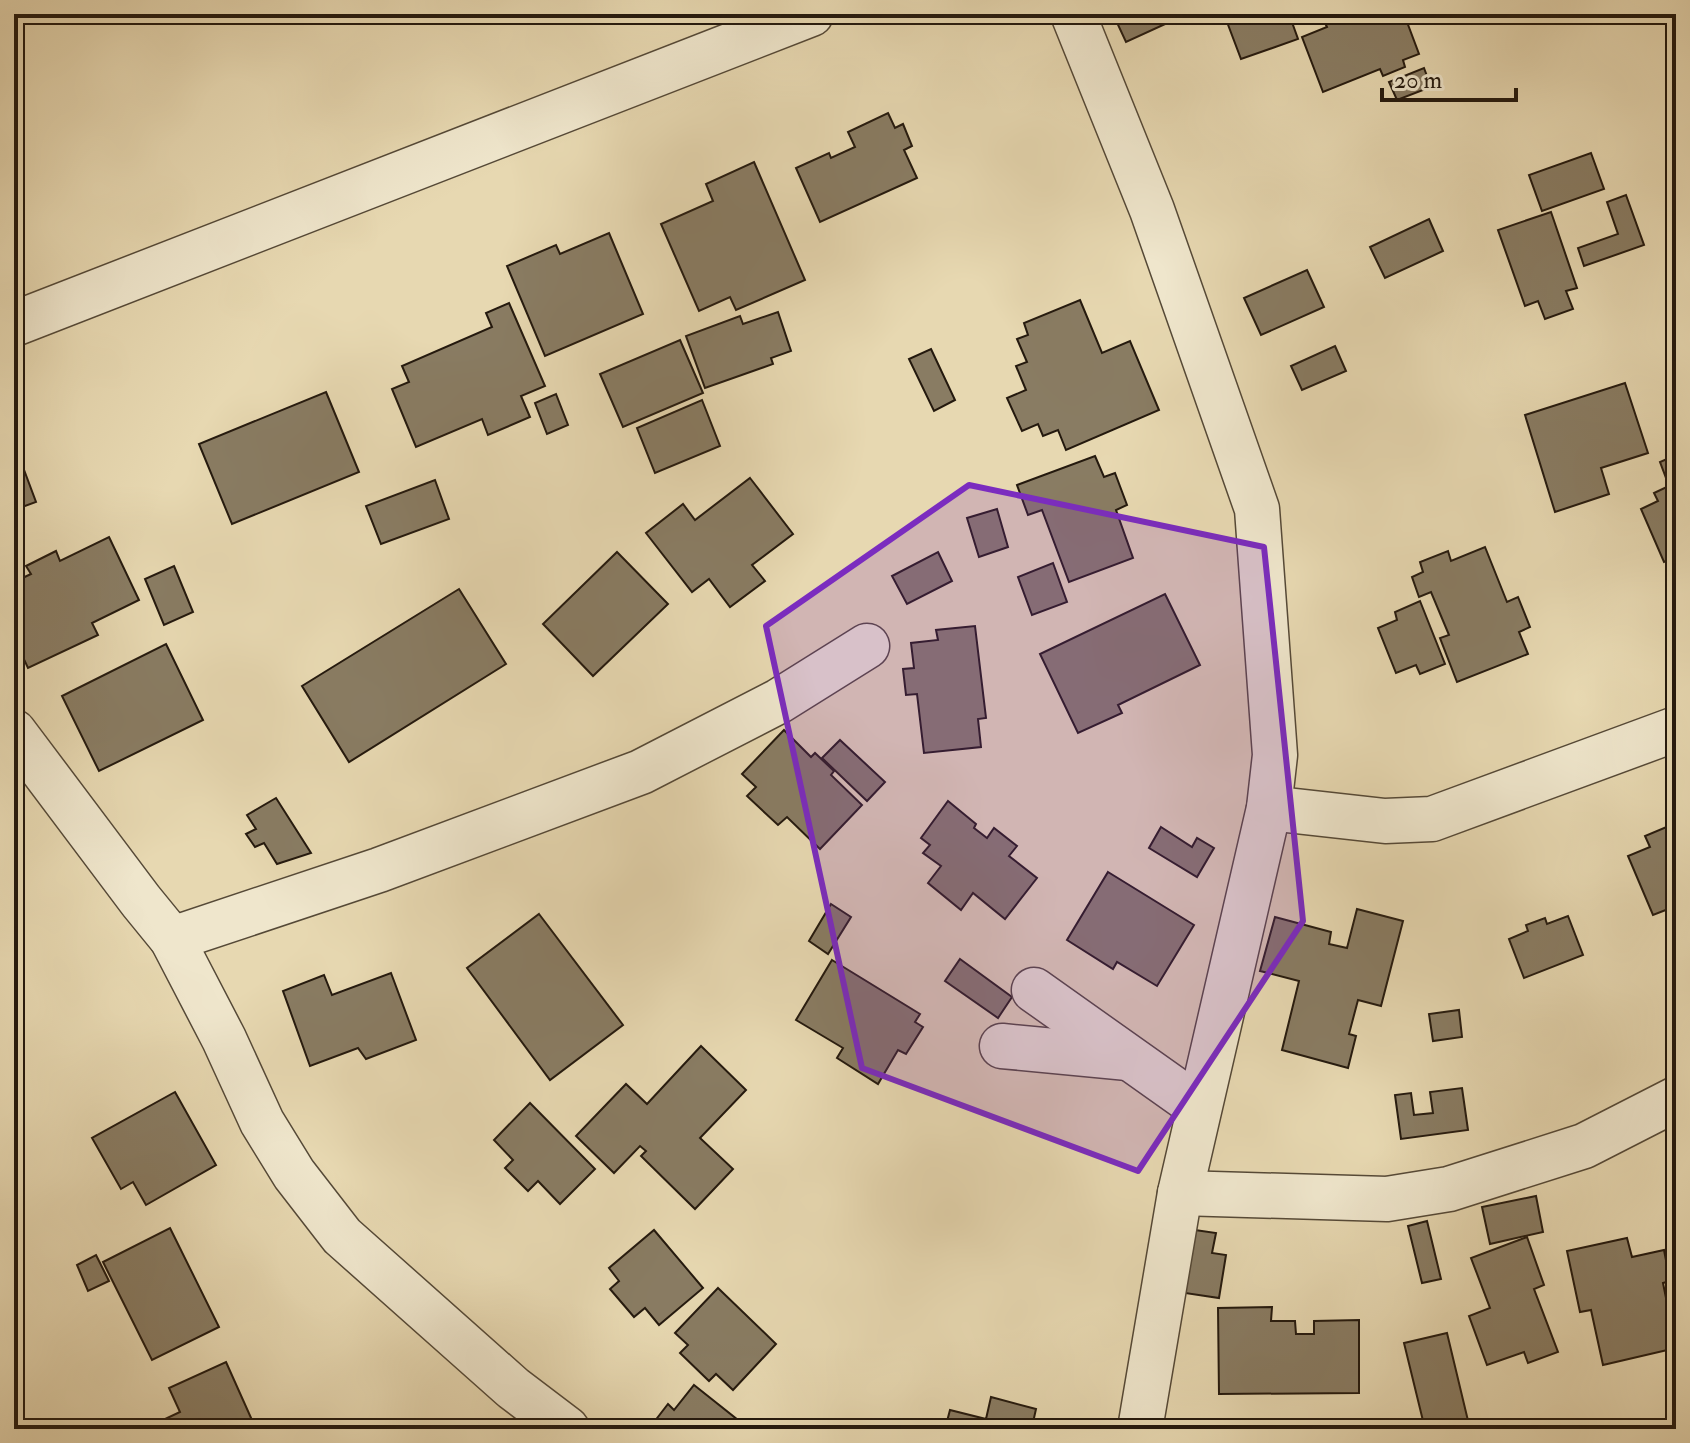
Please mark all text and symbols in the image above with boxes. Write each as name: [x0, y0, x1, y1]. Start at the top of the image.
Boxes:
scale bar: [1382, 52, 1516, 102]
text: 20 m: [1394, 65, 1443, 96]

